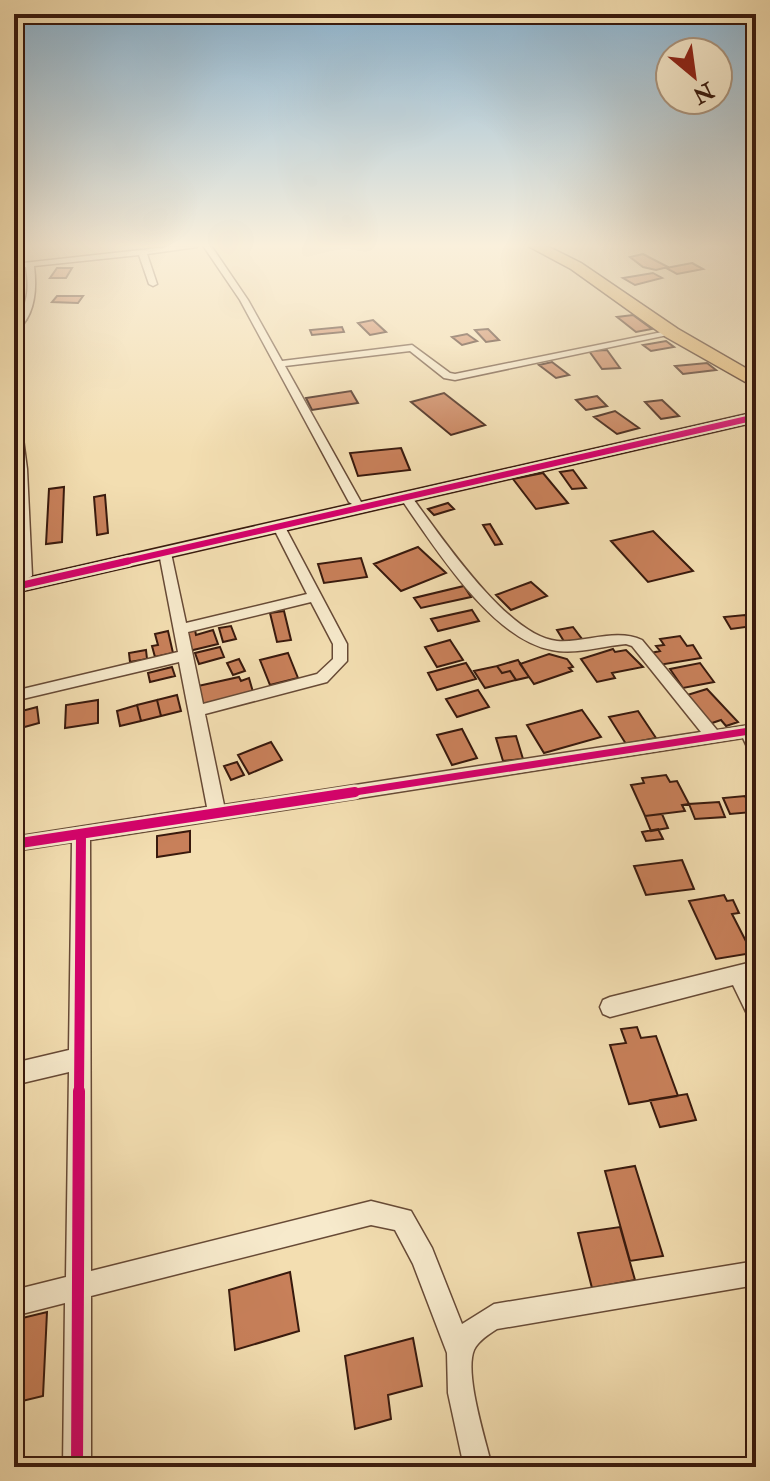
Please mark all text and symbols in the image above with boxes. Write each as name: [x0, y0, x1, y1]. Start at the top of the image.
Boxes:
north arrow: [654, 36, 734, 116]
text: N: [688, 75, 719, 110]

